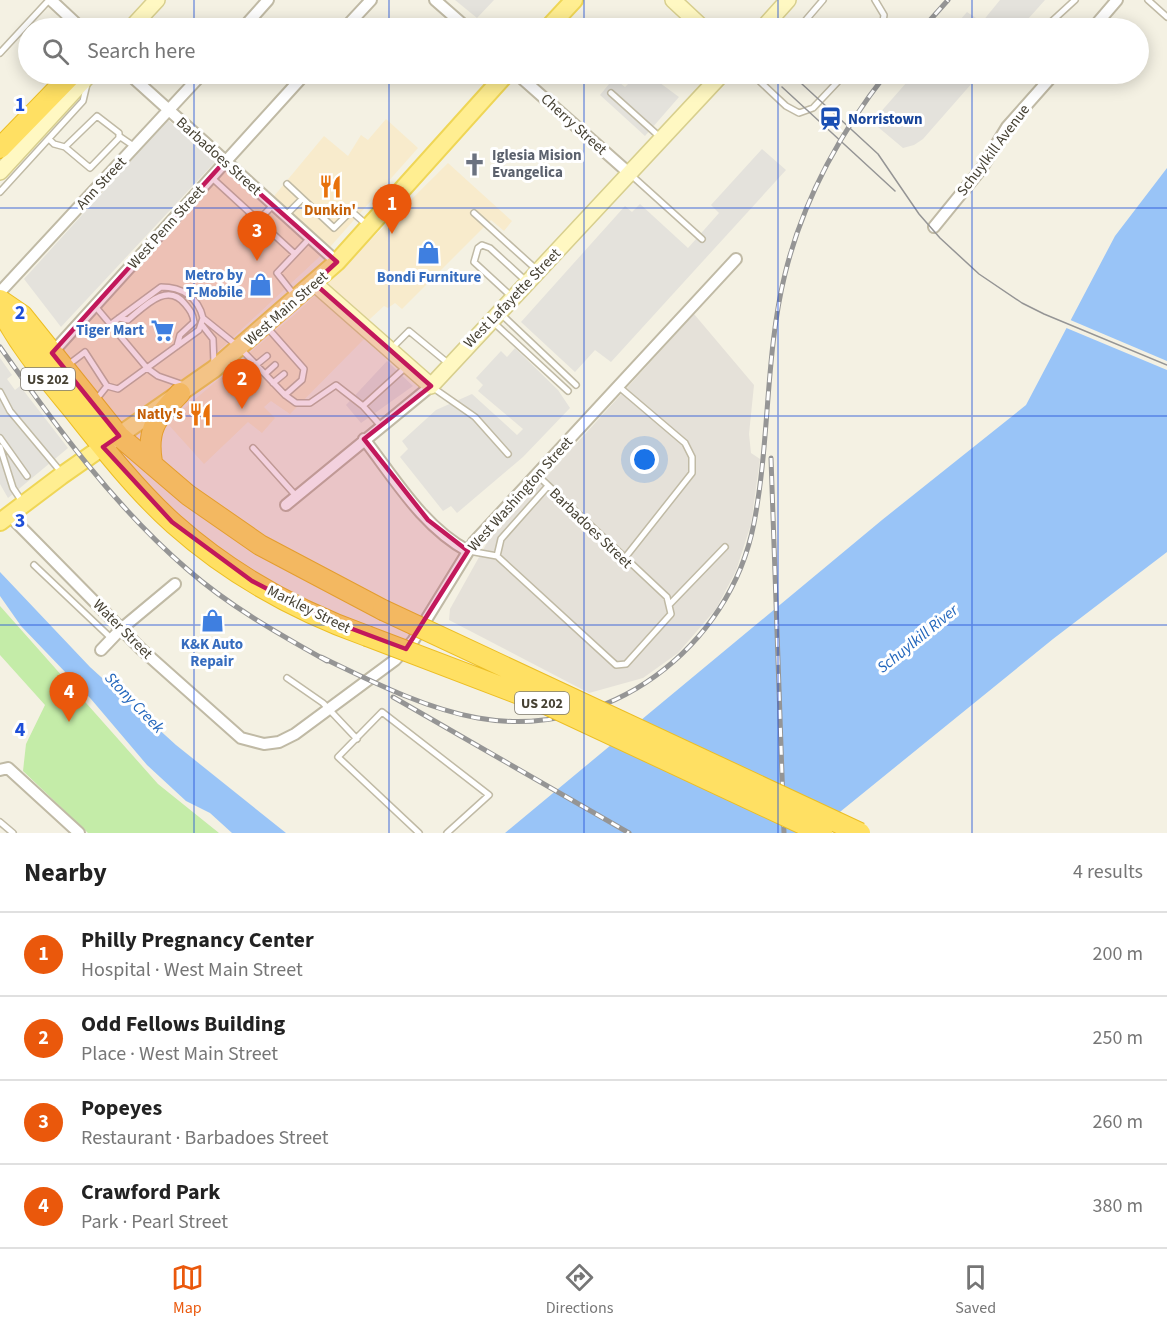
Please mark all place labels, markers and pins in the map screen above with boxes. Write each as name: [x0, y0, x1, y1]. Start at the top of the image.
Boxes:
station icon: Norristown: [817, 106, 843, 132]
place label: Norristown: [848, 109, 923, 130]
place label: Iglesia Mision Evangelica: [492, 145, 582, 183]
church icon: Iglesia Mision Evangelica: [461, 151, 487, 177]
restaurant icon: Dunkin': [317, 173, 343, 199]
pin: 1: [372, 184, 412, 234]
place label: Dunkin': [304, 200, 356, 221]
pin: 3: [238, 212, 276, 261]
shop icon: Bondi Furniture: [416, 240, 442, 266]
place label: Metro by T-Mobile: [185, 265, 243, 303]
place label: Bondi Furniture: [377, 267, 481, 288]
shop icon: Metro by T-Mobile: [248, 271, 274, 297]
supermarket icon: Tiger Mart: [149, 317, 175, 343]
place label: Tiger Mart: [76, 320, 144, 341]
pin: 2: [222, 360, 262, 409]
restaurant icon: Natly's: [188, 401, 214, 427]
place label: Natly's: [137, 404, 183, 425]
shop icon: K&K Auto Repair: [199, 607, 225, 633]
place label: K&K Auto Repair: [181, 634, 243, 672]
pin: 4: [50, 672, 88, 722]

